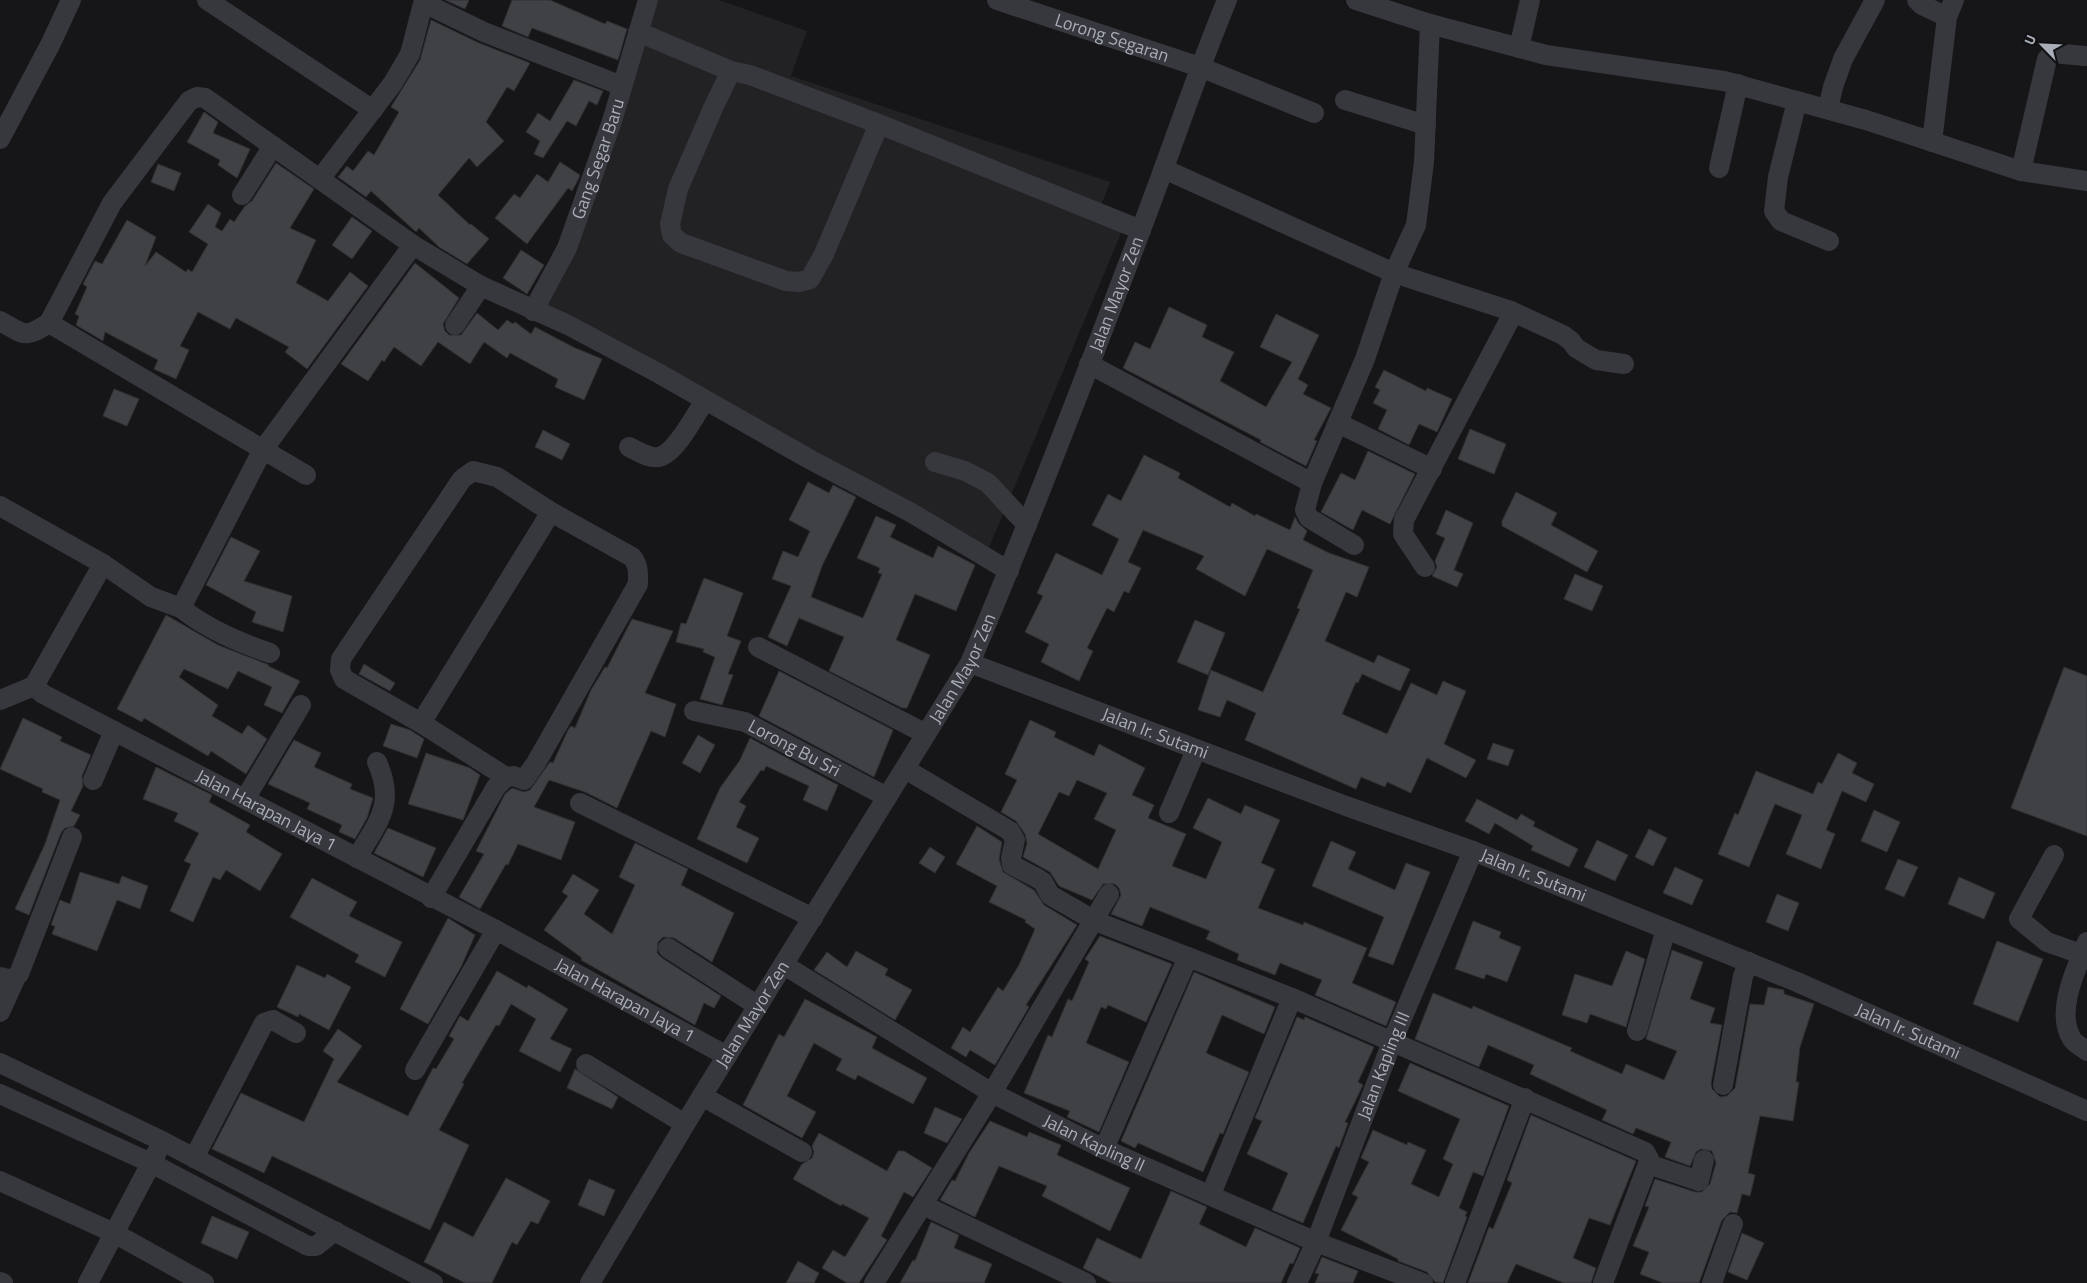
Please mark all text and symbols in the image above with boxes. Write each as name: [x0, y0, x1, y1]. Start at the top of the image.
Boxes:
street label: Lorong Segaran: [1051, 6, 1173, 69]
north arrow: [2017, 20, 2067, 70]
text: U: [2018, 31, 2041, 48]
street label: Gang Segar Baru: [564, 95, 631, 223]
street label: Jalan Mayor Zen: [1082, 232, 1150, 356]
street label: Jalan Mayor Zen: [922, 609, 1002, 729]
street label: Jalan Ir. Sutami: [1098, 700, 1213, 766]
street label: Lorong Bu Sri: [744, 712, 846, 783]
street label: Jalan Harapan Jaya 1: [191, 762, 342, 858]
street label: Jalan Ir. Sutami: [1476, 841, 1591, 908]
street label: Jalan Harapan Jaya 1: [550, 951, 700, 1049]
street label: Jalan Mayor Zen: [709, 955, 796, 1073]
street label: Jalan Ir. Sutami: [1851, 996, 1965, 1066]
street label: Jalan Kapling III: [1350, 1007, 1416, 1123]
street label: Jalan Kapling II: [1039, 1107, 1149, 1178]

